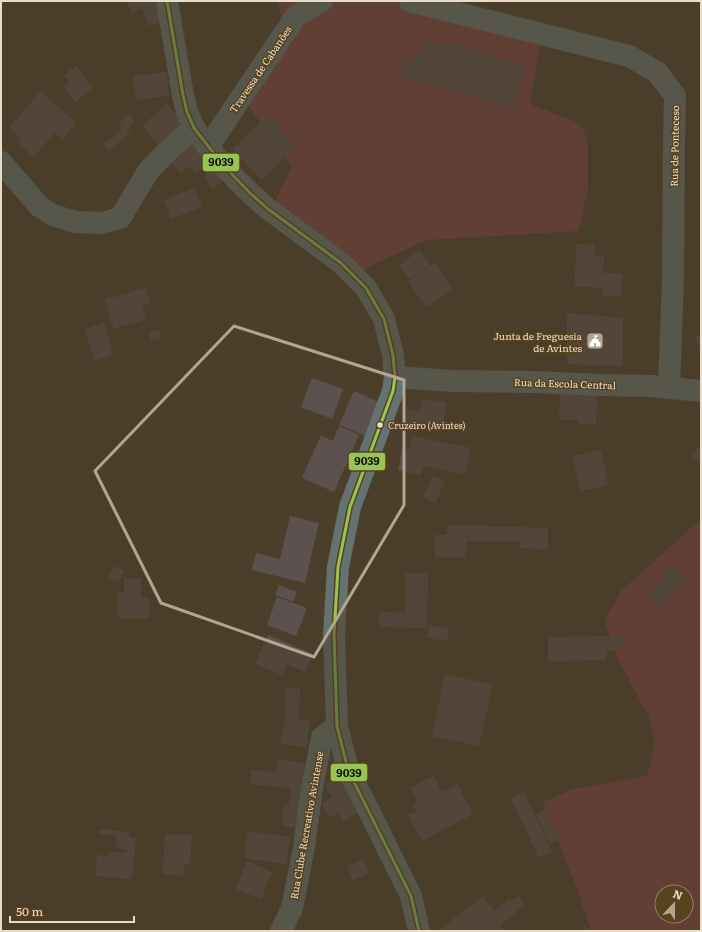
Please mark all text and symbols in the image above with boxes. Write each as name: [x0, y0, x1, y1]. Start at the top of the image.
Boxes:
street label: Travessa de Cabanões: [225, 22, 295, 116]
street label: Rua de Ponteceso: [666, 105, 682, 187]
line badge: 9039: [202, 153, 240, 172]
text: 9039: [208, 153, 234, 169]
place label: Junta de Freguesia de Avintes: [494, 328, 583, 355]
public building icon: Junta de Freguesia de Avintes: [585, 331, 605, 351]
street label: Rua da Escola Central: [514, 374, 617, 392]
place label: Cruzeiro (Avintes): [388, 418, 466, 432]
marker: Cruzeiro (Avintes): [375, 420, 385, 430]
line badge: 9039: [348, 452, 386, 471]
text: 9039: [354, 452, 380, 468]
street label: Rua Clube Recreativo Avintense: [286, 750, 326, 900]
line badge: 9039: [330, 763, 368, 782]
text: 9039: [336, 764, 362, 780]
north arrow: [654, 884, 694, 924]
text: N: [671, 885, 685, 903]
scale bar: [10, 898, 134, 924]
text: 50 m: [16, 902, 43, 920]

